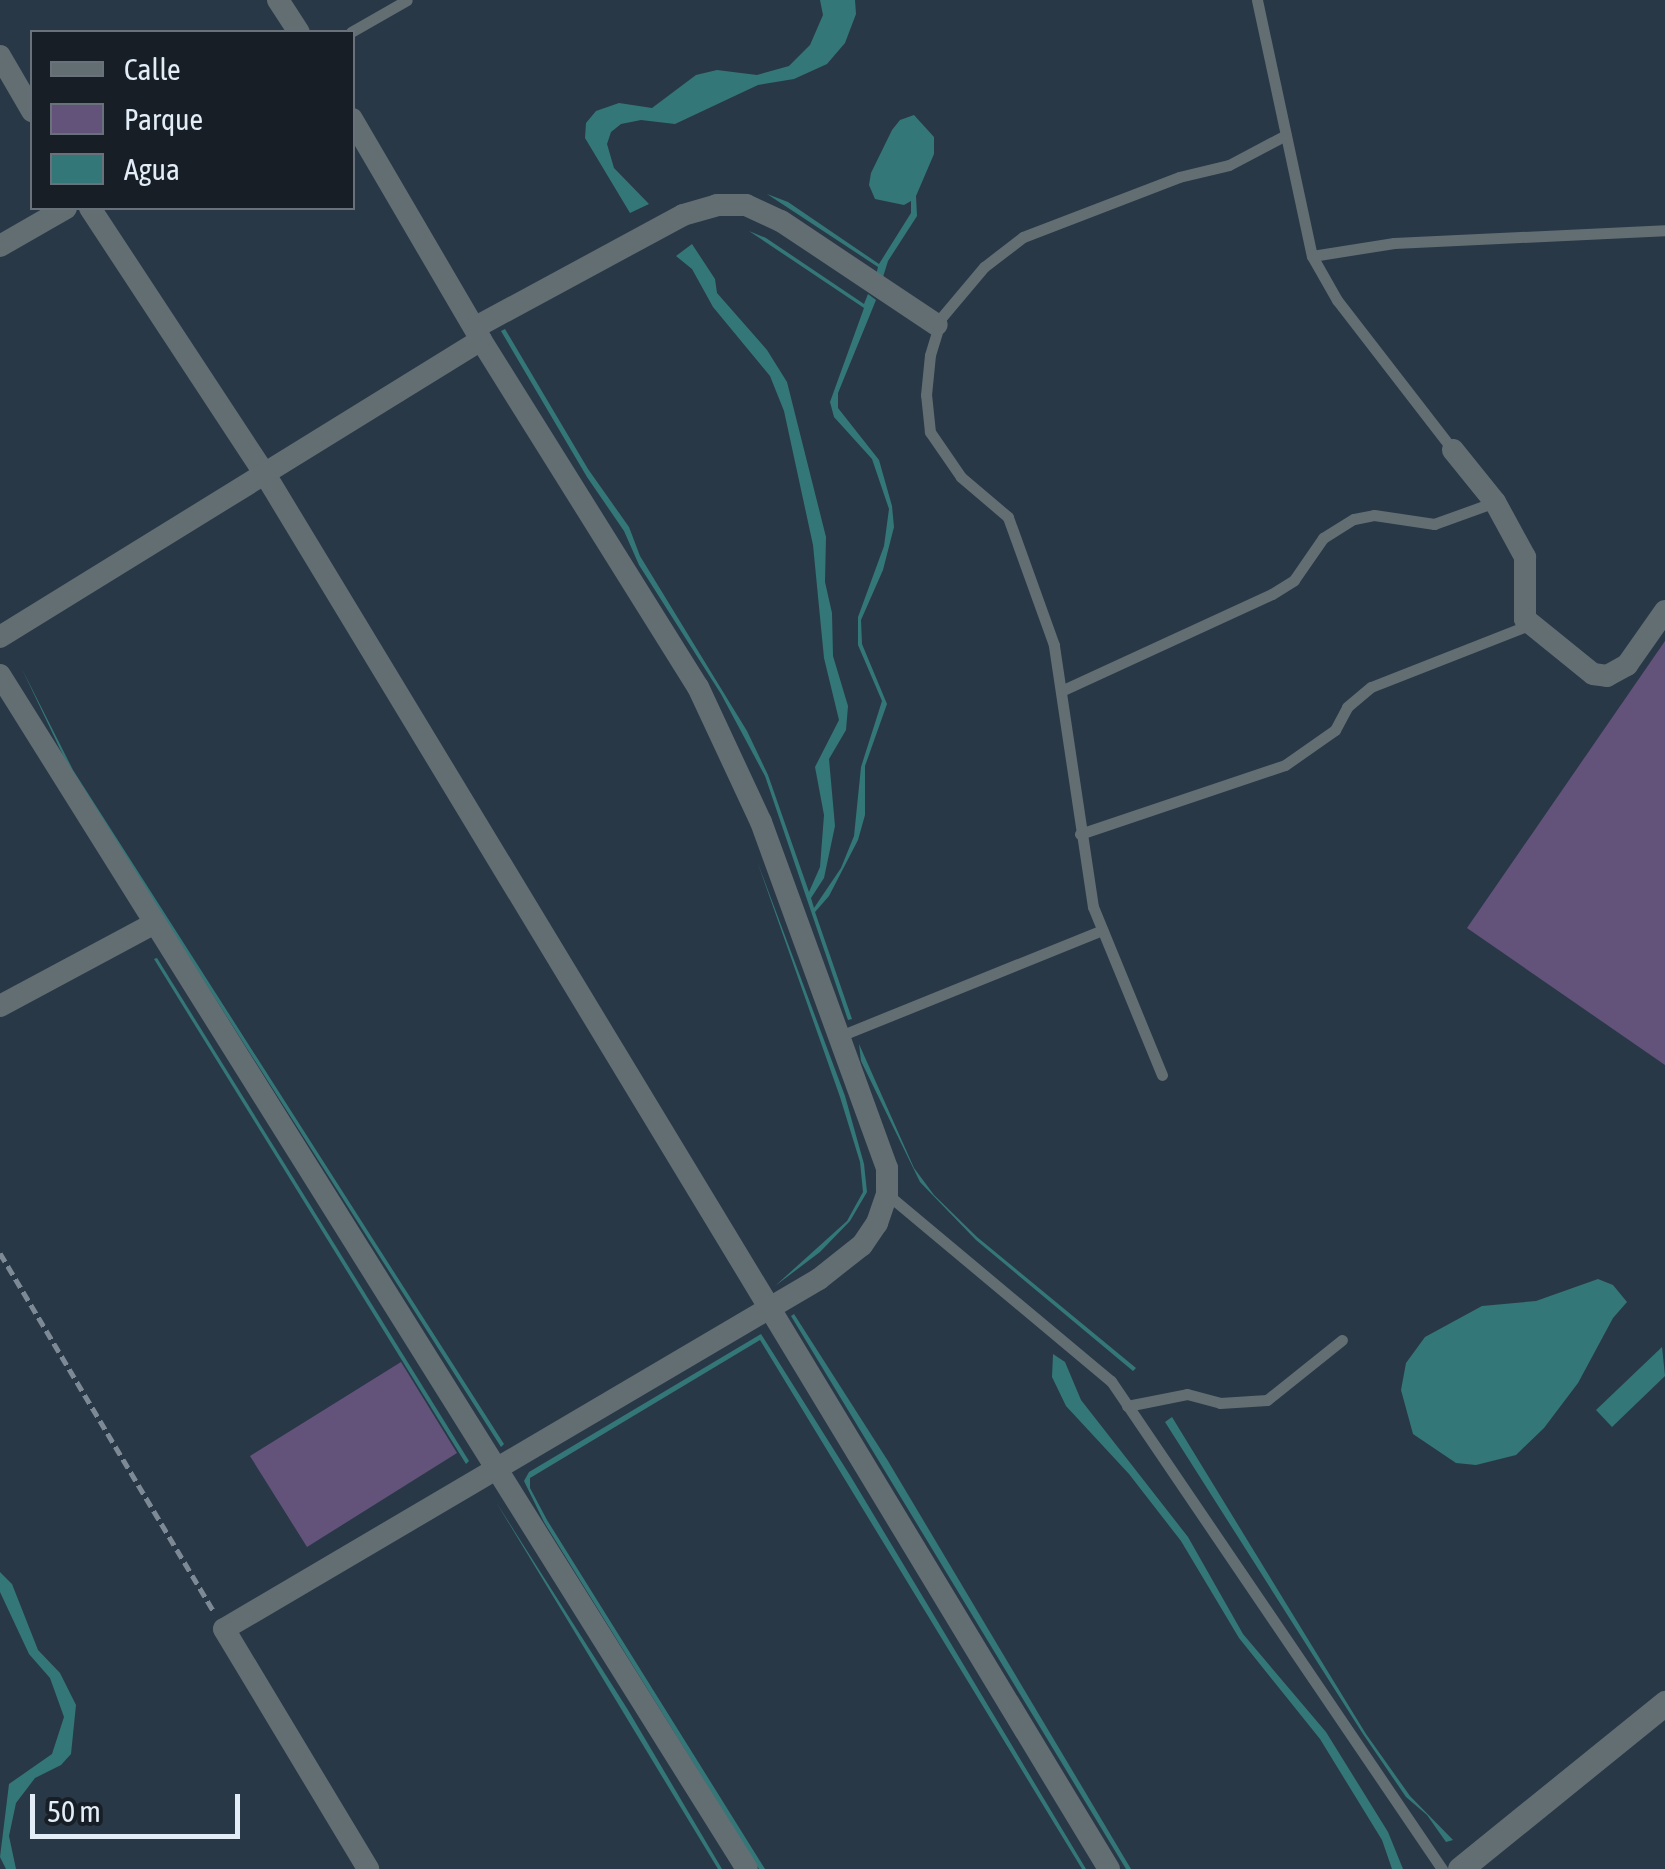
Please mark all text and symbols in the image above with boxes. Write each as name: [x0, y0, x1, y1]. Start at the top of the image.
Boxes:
legend: [30, 30, 355, 210]
text: Calle: [124, 52, 181, 86]
text: Parque: [124, 102, 203, 136]
text: Agua: [124, 152, 180, 186]
scale bar: [35, 1774, 245, 1836]
text: 50 m: [47, 1794, 101, 1828]

